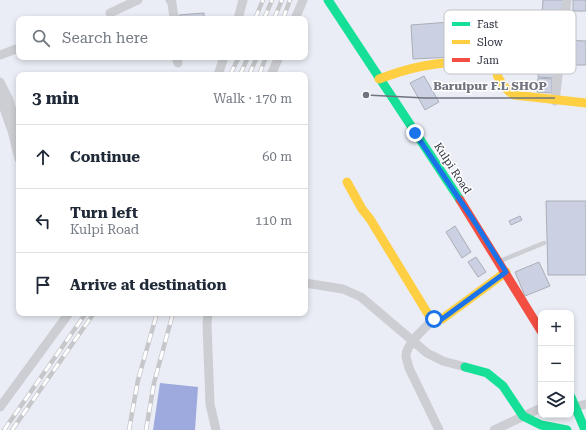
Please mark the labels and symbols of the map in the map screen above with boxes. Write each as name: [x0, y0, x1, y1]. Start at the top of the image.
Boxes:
legend: [444, 10, 576, 74]
text: Fast: [477, 18, 498, 31]
text: Slow: [477, 36, 504, 49]
text: Jam: [477, 54, 499, 67]
callout: Baruipur F.L SHOP: [425, 74, 555, 98]
text: Baruipur F.L SHOP: [433, 79, 547, 93]
route end: [406, 124, 424, 142]
street label: Kulpi Road: [431, 140, 474, 196]
route start: [425, 310, 443, 328]

